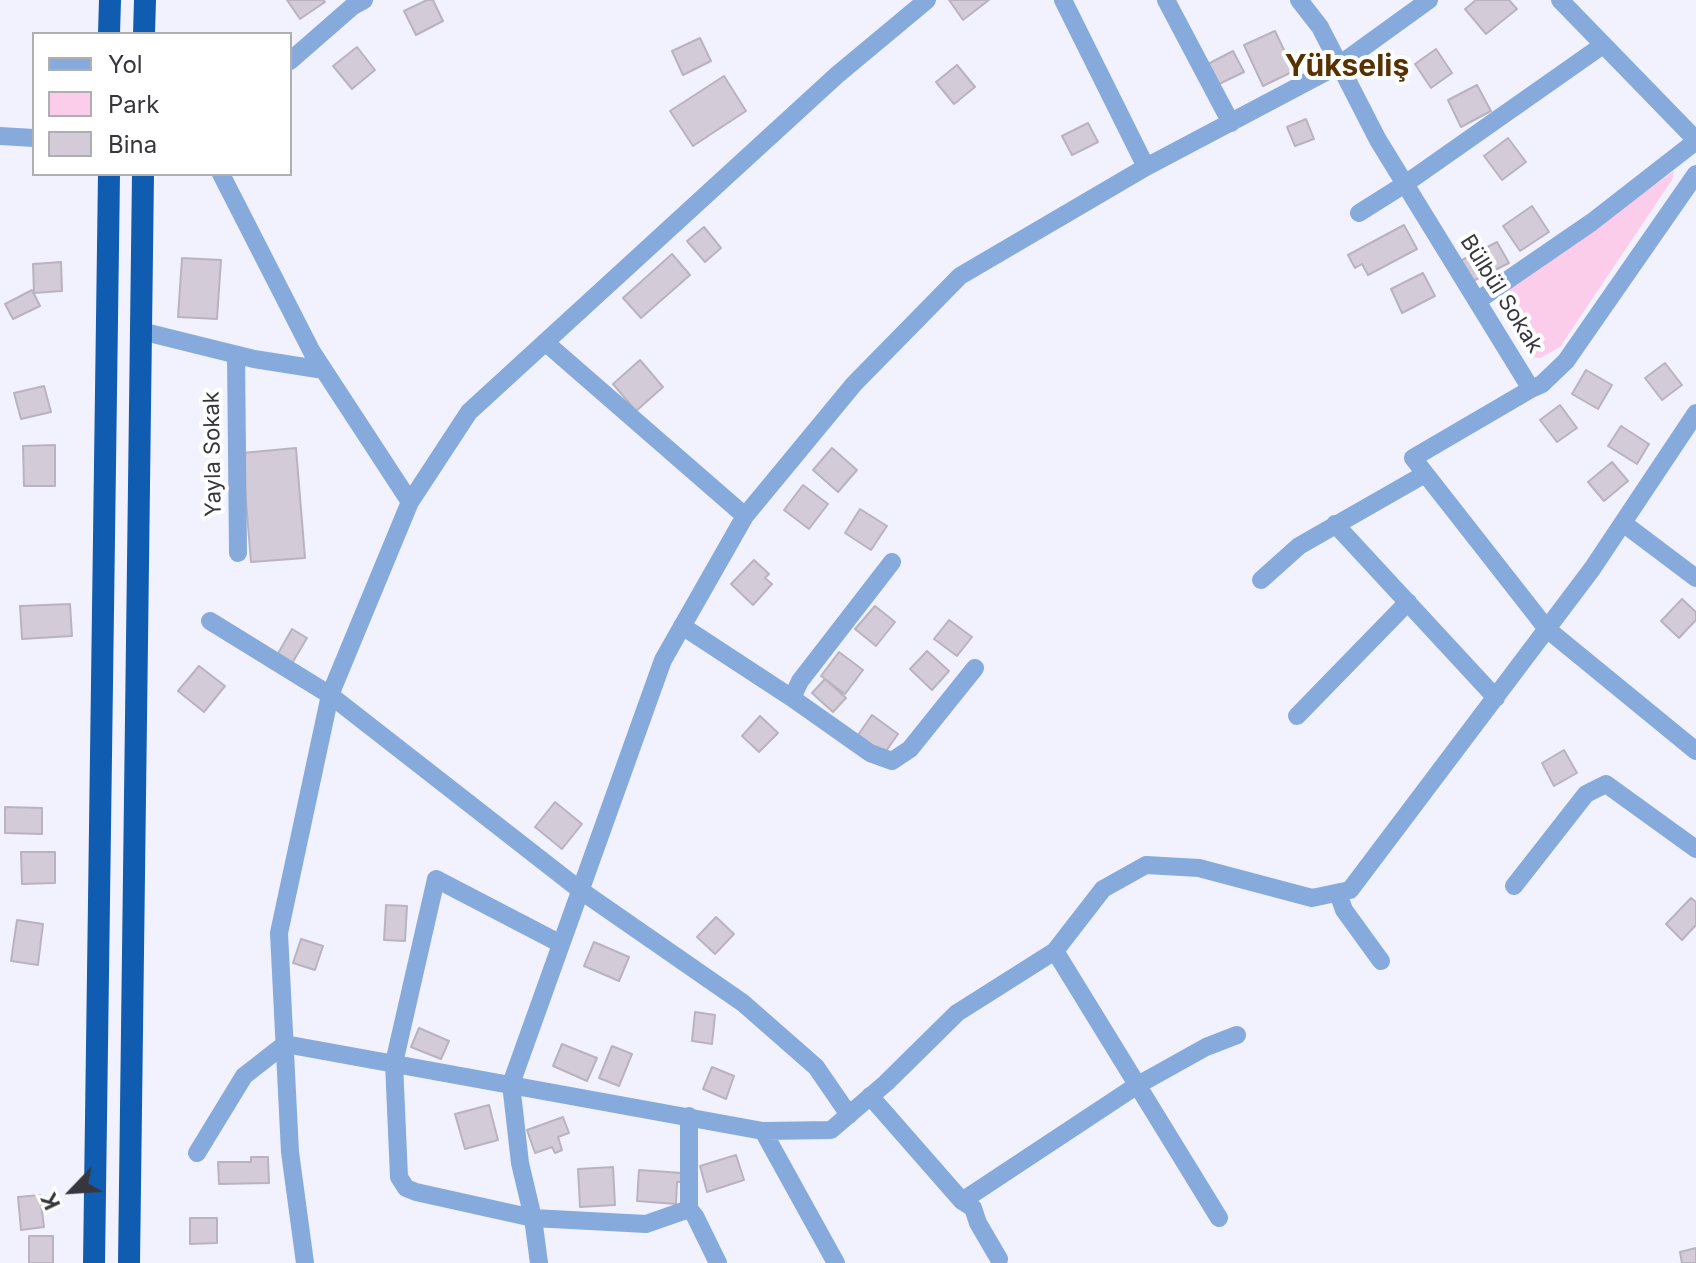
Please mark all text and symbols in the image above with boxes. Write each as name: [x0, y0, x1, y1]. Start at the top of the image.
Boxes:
legend: [32, 32, 292, 176]
district label: Yükseliş: [1285, 49, 1409, 85]
text: Yol: [108, 50, 143, 79]
text: Park: [108, 90, 159, 119]
text: Bina: [108, 130, 157, 159]
street label: Bülbül Sokak: [1454, 230, 1548, 358]
street label: Yayla Sokak: [199, 391, 227, 517]
north arrow: [32, 1151, 112, 1231]
text: K: [35, 1188, 65, 1214]

